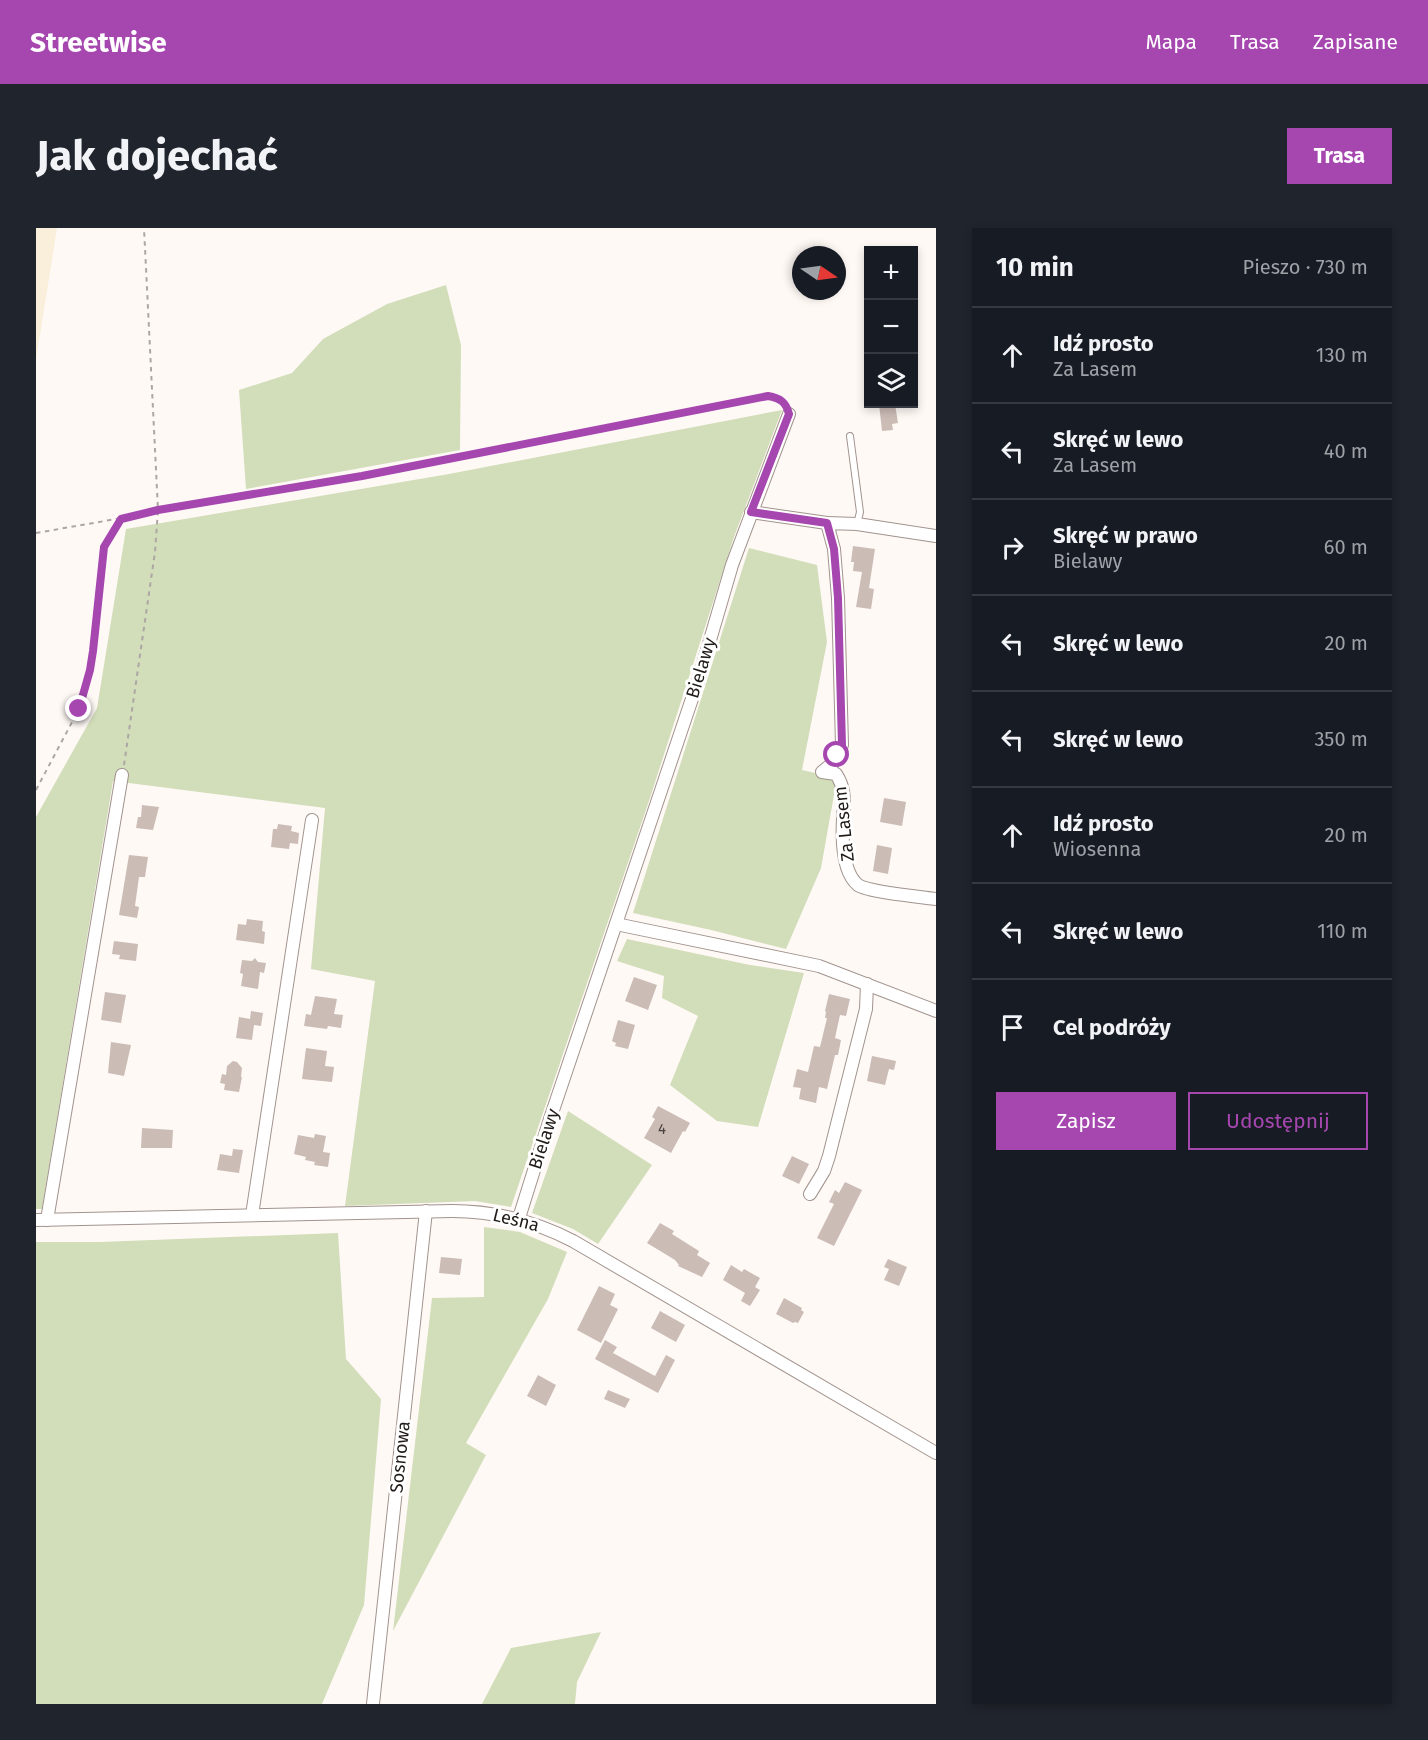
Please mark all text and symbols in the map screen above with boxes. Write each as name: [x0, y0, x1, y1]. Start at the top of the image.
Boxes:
text: Streetwise: [30, 26, 167, 59]
text: Mapa: [1145, 29, 1197, 55]
text: Trasa: [1230, 29, 1280, 55]
text: Zapisane: [1313, 29, 1398, 55]
button: Trasa: [1287, 128, 1392, 184]
text: Jak dojechać: [36, 131, 278, 181]
north arrow: [792, 246, 846, 300]
map controls: [864, 246, 918, 408]
button: +: [864, 246, 918, 300]
text: 10 min: [996, 252, 1074, 283]
text: Pieszo · 730 m: [1243, 255, 1368, 279]
button: −: [864, 300, 918, 354]
text: Idź prosto: [1053, 330, 1154, 357]
icon: ahead: [996, 339, 1029, 372]
text: 130 m: [1316, 343, 1368, 367]
button: layers: [864, 354, 918, 408]
text: Za Lasem: [1053, 357, 1137, 381]
text: Skręć w lewo: [1053, 426, 1183, 453]
icon: left: [996, 435, 1029, 468]
text: 40 m: [1324, 439, 1368, 463]
text: Za Lasem: [1053, 453, 1137, 477]
text: Skręć w prawo: [1053, 522, 1198, 549]
icon: right: [996, 531, 1029, 564]
text: 60 m: [1324, 535, 1368, 559]
text: Bielawy: [1053, 549, 1122, 573]
icon: left: [996, 627, 1029, 660]
text: Skręć w lewo: [1053, 630, 1183, 657]
text: 20 m: [1325, 631, 1368, 655]
street label: Bielawy: [681, 635, 721, 701]
route end: [65, 695, 91, 721]
icon: left: [996, 723, 1029, 756]
text: Skręć w lewo: [1053, 726, 1183, 753]
text: 350 m: [1314, 727, 1368, 751]
route start: [823, 741, 849, 767]
street label: Za Lasem: [829, 785, 859, 863]
text: Idź prosto: [1053, 810, 1154, 837]
icon: ahead: [996, 819, 1029, 852]
text: 20 m: [1325, 823, 1368, 847]
text: Wiosenna: [1053, 837, 1141, 861]
icon: left: [996, 915, 1029, 948]
text: Skręć w lewo: [1053, 918, 1183, 945]
text: 110 m: [1317, 919, 1368, 943]
icon: arrive: [996, 1011, 1029, 1044]
text: Cel podróży: [1053, 1014, 1171, 1041]
button: Zapisz: [996, 1092, 1176, 1150]
button: Udostępnij: [1188, 1092, 1368, 1150]
street label: Bielawy: [524, 1106, 564, 1172]
house number: 4: [658, 1120, 666, 1138]
street label: Leśna: [490, 1204, 542, 1236]
street label: Sosnowa: [385, 1420, 415, 1494]

